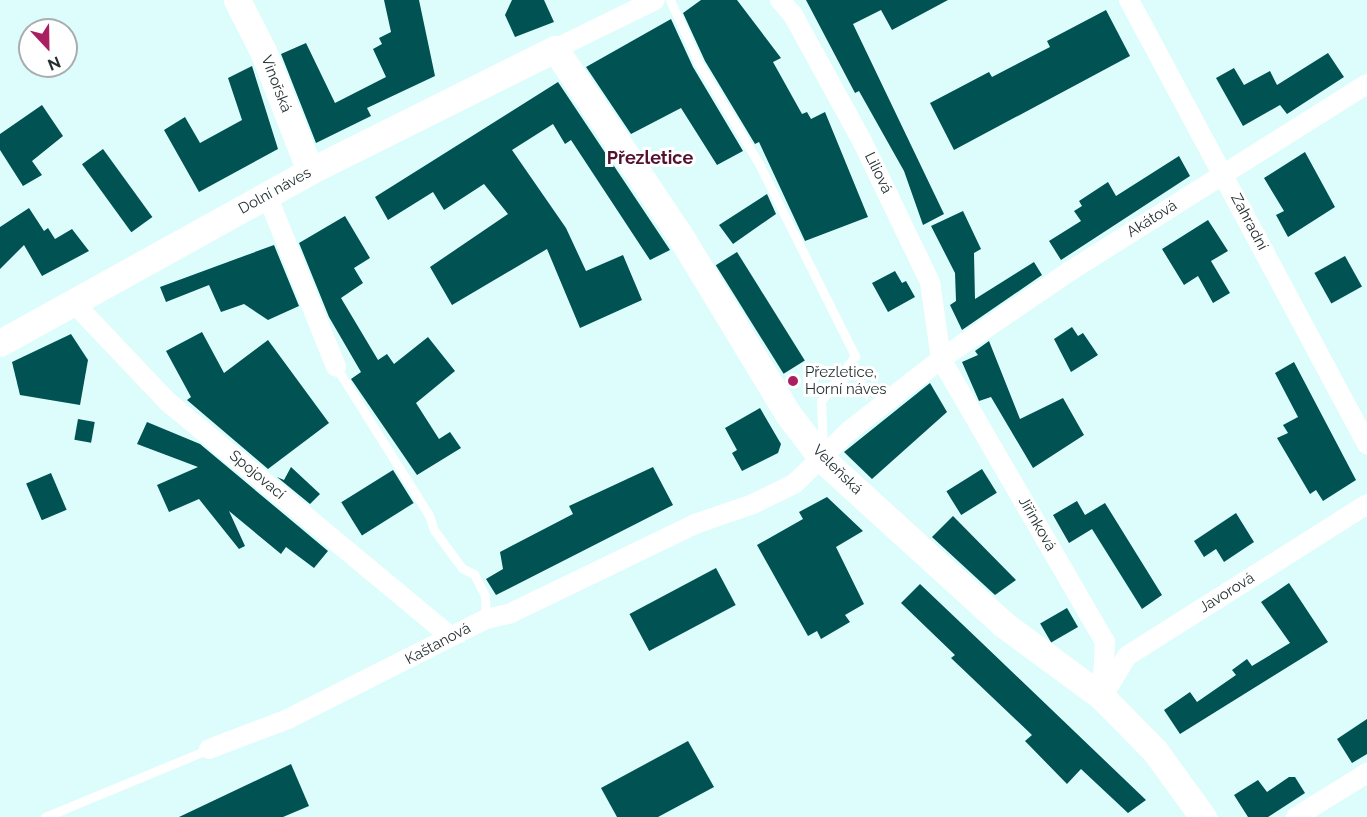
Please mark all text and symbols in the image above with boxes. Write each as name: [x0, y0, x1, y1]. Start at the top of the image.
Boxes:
north arrow: [18, 18, 78, 78]
text: N: [45, 52, 63, 74]
street label: Vinořská: [257, 53, 295, 115]
district label: Přezletice: [607, 147, 693, 169]
street label: Liliová: [860, 149, 896, 197]
street label: Dolní náves: [236, 164, 314, 218]
street label: Zahradní: [1227, 191, 1271, 253]
street label: Akátová: [1124, 197, 1180, 241]
place label: Přezletice, Horní náves: [805, 363, 886, 398]
marker: Přezletice, Horní náves: [786, 374, 800, 388]
street label: Veleňská: [808, 441, 866, 499]
street label: Spojovací: [226, 447, 288, 503]
street label: Jiřinková: [1014, 494, 1060, 554]
street label: Javorová: [1196, 569, 1258, 617]
street label: Kaštanová: [402, 619, 474, 669]

